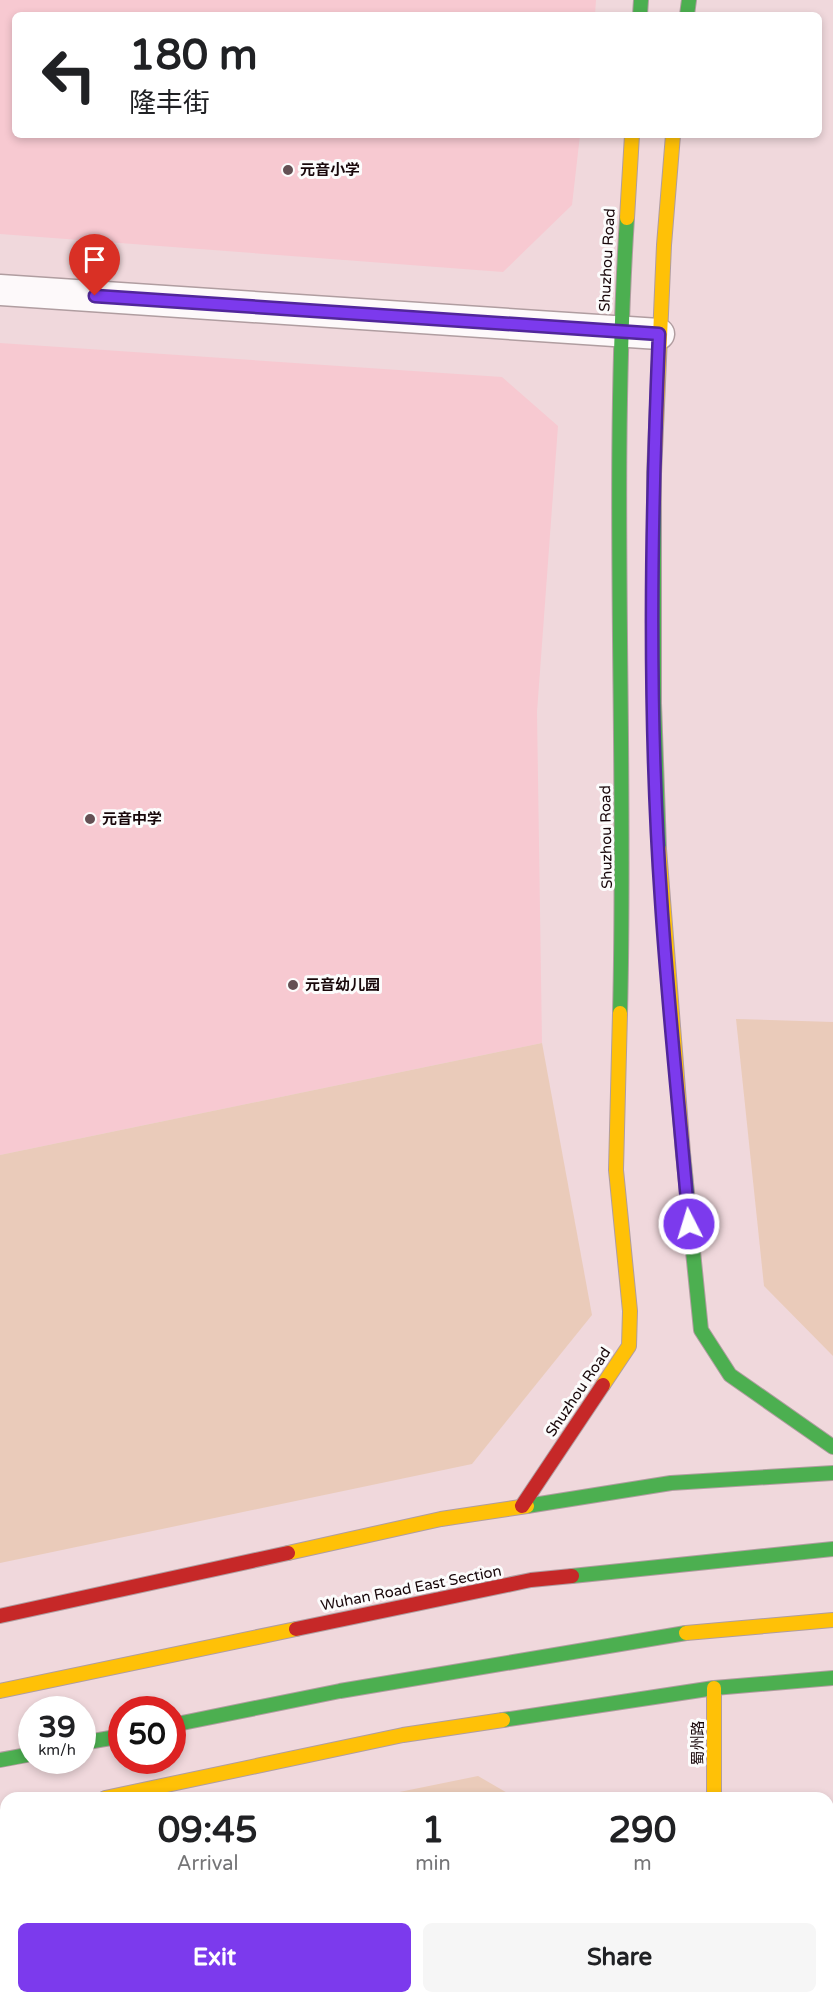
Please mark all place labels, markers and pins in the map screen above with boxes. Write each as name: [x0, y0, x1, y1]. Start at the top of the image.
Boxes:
place label: 元音小学: [300, 161, 360, 179]
marker: 元音小学: [281, 163, 295, 177]
pin: [69, 234, 120, 296]
place label: 元音中学: [102, 810, 162, 828]
marker: 元音中学: [83, 812, 97, 826]
place label: 元音幼儿园: [305, 976, 380, 994]
marker: 元音幼儿园: [286, 978, 300, 992]

